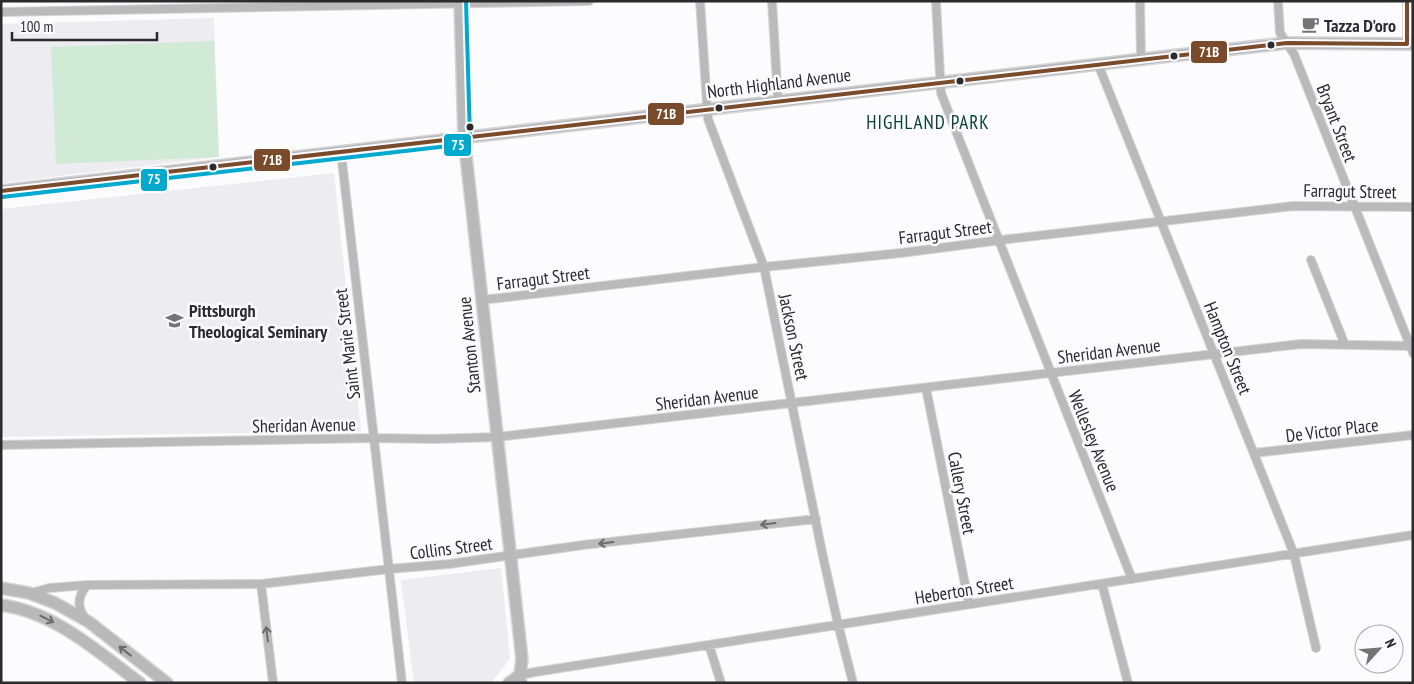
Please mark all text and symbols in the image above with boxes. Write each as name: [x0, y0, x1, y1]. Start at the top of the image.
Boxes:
scale bar: [12, 10, 158, 42]
place label: Tazza D'oro: [1324, 14, 1396, 37]
cafe icon: Tazza D'oro: [1300, 15, 1320, 35]
text: 100 m: [20, 17, 53, 36]
line badge: 71B: [1190, 40, 1228, 64]
unlabelled marker: [1266, 40, 1276, 50]
text: 71B: [1199, 43, 1219, 61]
unlabelled marker: [1169, 51, 1179, 61]
street label: North Highland Avenue: [706, 63, 852, 103]
unlabelled marker: [955, 76, 965, 86]
street label: Bryant Street: [1312, 81, 1362, 165]
line badge: 71B: [647, 102, 685, 126]
unlabelled marker: [714, 103, 724, 113]
text: 71B: [656, 105, 676, 123]
district label: HIGHLAND PARK: [866, 110, 990, 134]
unlabelled marker: [465, 122, 475, 132]
line badge: 75: [443, 133, 472, 157]
text: 75: [451, 136, 465, 154]
line badge: 71B: [253, 148, 291, 172]
text: 71B: [262, 151, 282, 169]
unlabelled marker: [208, 162, 218, 172]
line badge: 75: [140, 168, 168, 192]
text: 75: [147, 170, 161, 188]
street label: Farragut Street: [1303, 179, 1397, 203]
street label: Farragut Street: [897, 215, 993, 249]
street label: Farragut Street: [495, 261, 591, 295]
street label: Saint Marie Street: [329, 287, 365, 401]
street label: Jackson Street: [773, 291, 814, 382]
street label: Stanton Avenue: [452, 296, 486, 394]
street label: Hampton Street: [1199, 298, 1257, 398]
place label: Pittsburgh Theological Seminary: [189, 299, 328, 343]
school or university icon: Pittsburgh Theological Seminary: [165, 310, 185, 330]
street label: Sheridan Avenue: [1056, 333, 1162, 369]
street label: Sheridan Avenue: [654, 380, 760, 416]
street label: Wellesley Avenue: [1063, 387, 1125, 495]
street label: Sheridan Avenue: [252, 413, 356, 437]
street label: De Victor Place: [1284, 413, 1380, 447]
street label: Callery Street: [943, 450, 981, 536]
one-way arrow: [760, 519, 776, 529]
street label: Collins Street: [408, 532, 494, 564]
one-way arrow: [599, 538, 615, 548]
street label: Heberton Street: [913, 571, 1015, 609]
one-way arrow: [40, 614, 55, 624]
north arrow: [1354, 624, 1404, 674]
one-way arrow: [262, 627, 272, 643]
text: N: [1381, 636, 1400, 651]
one-way arrow: [119, 645, 132, 656]

